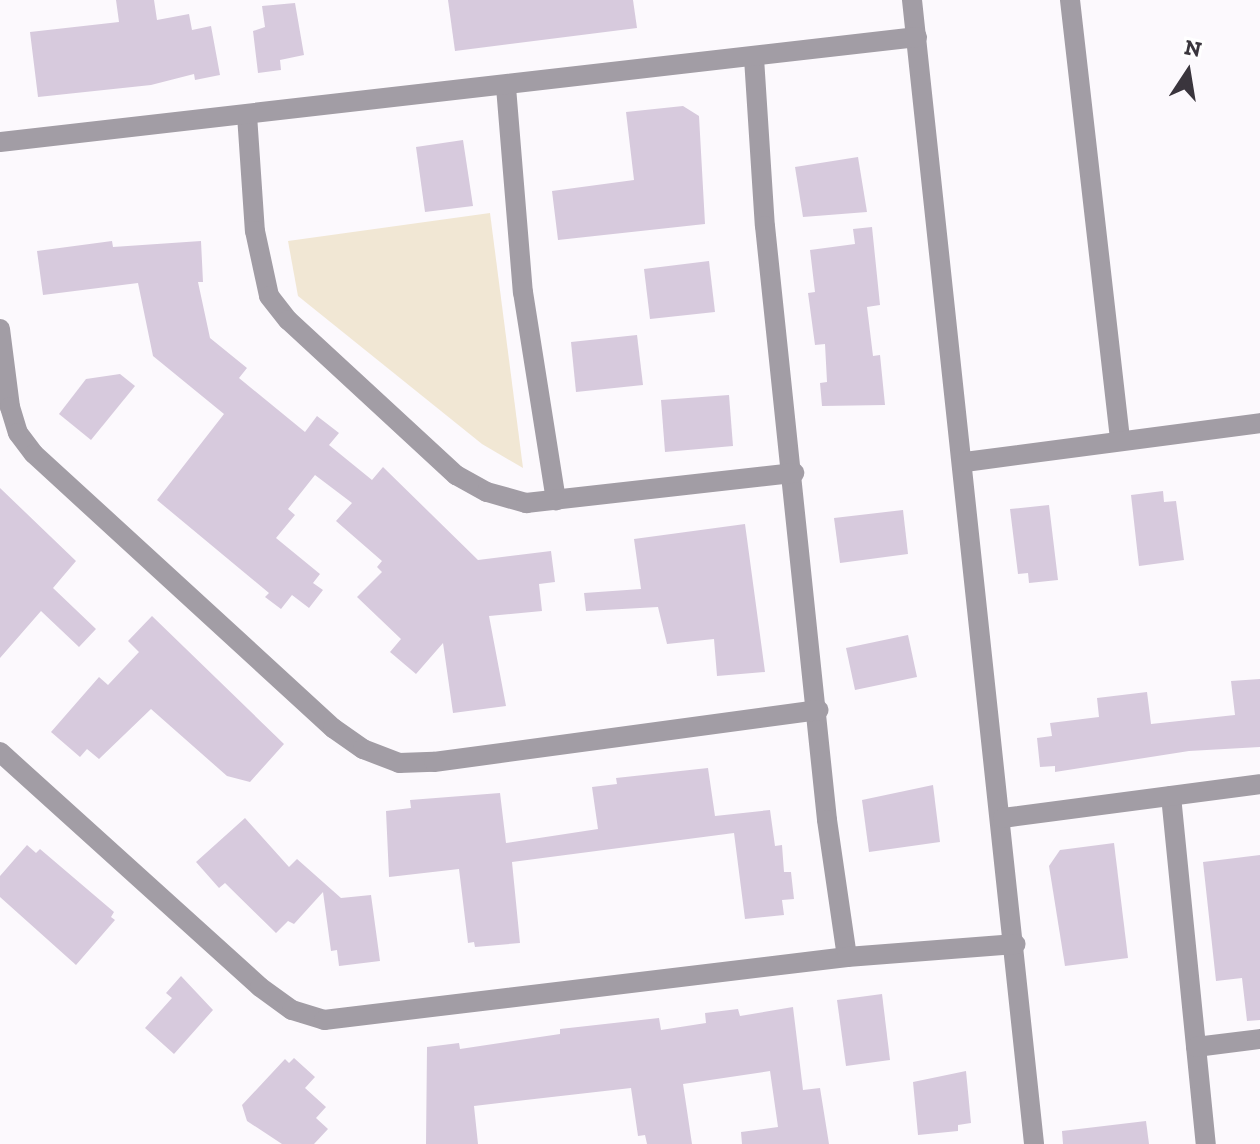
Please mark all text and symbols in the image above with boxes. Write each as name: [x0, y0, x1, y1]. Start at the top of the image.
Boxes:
north arrow: [1148, 32, 1228, 112]
text: N: [1182, 33, 1204, 63]

